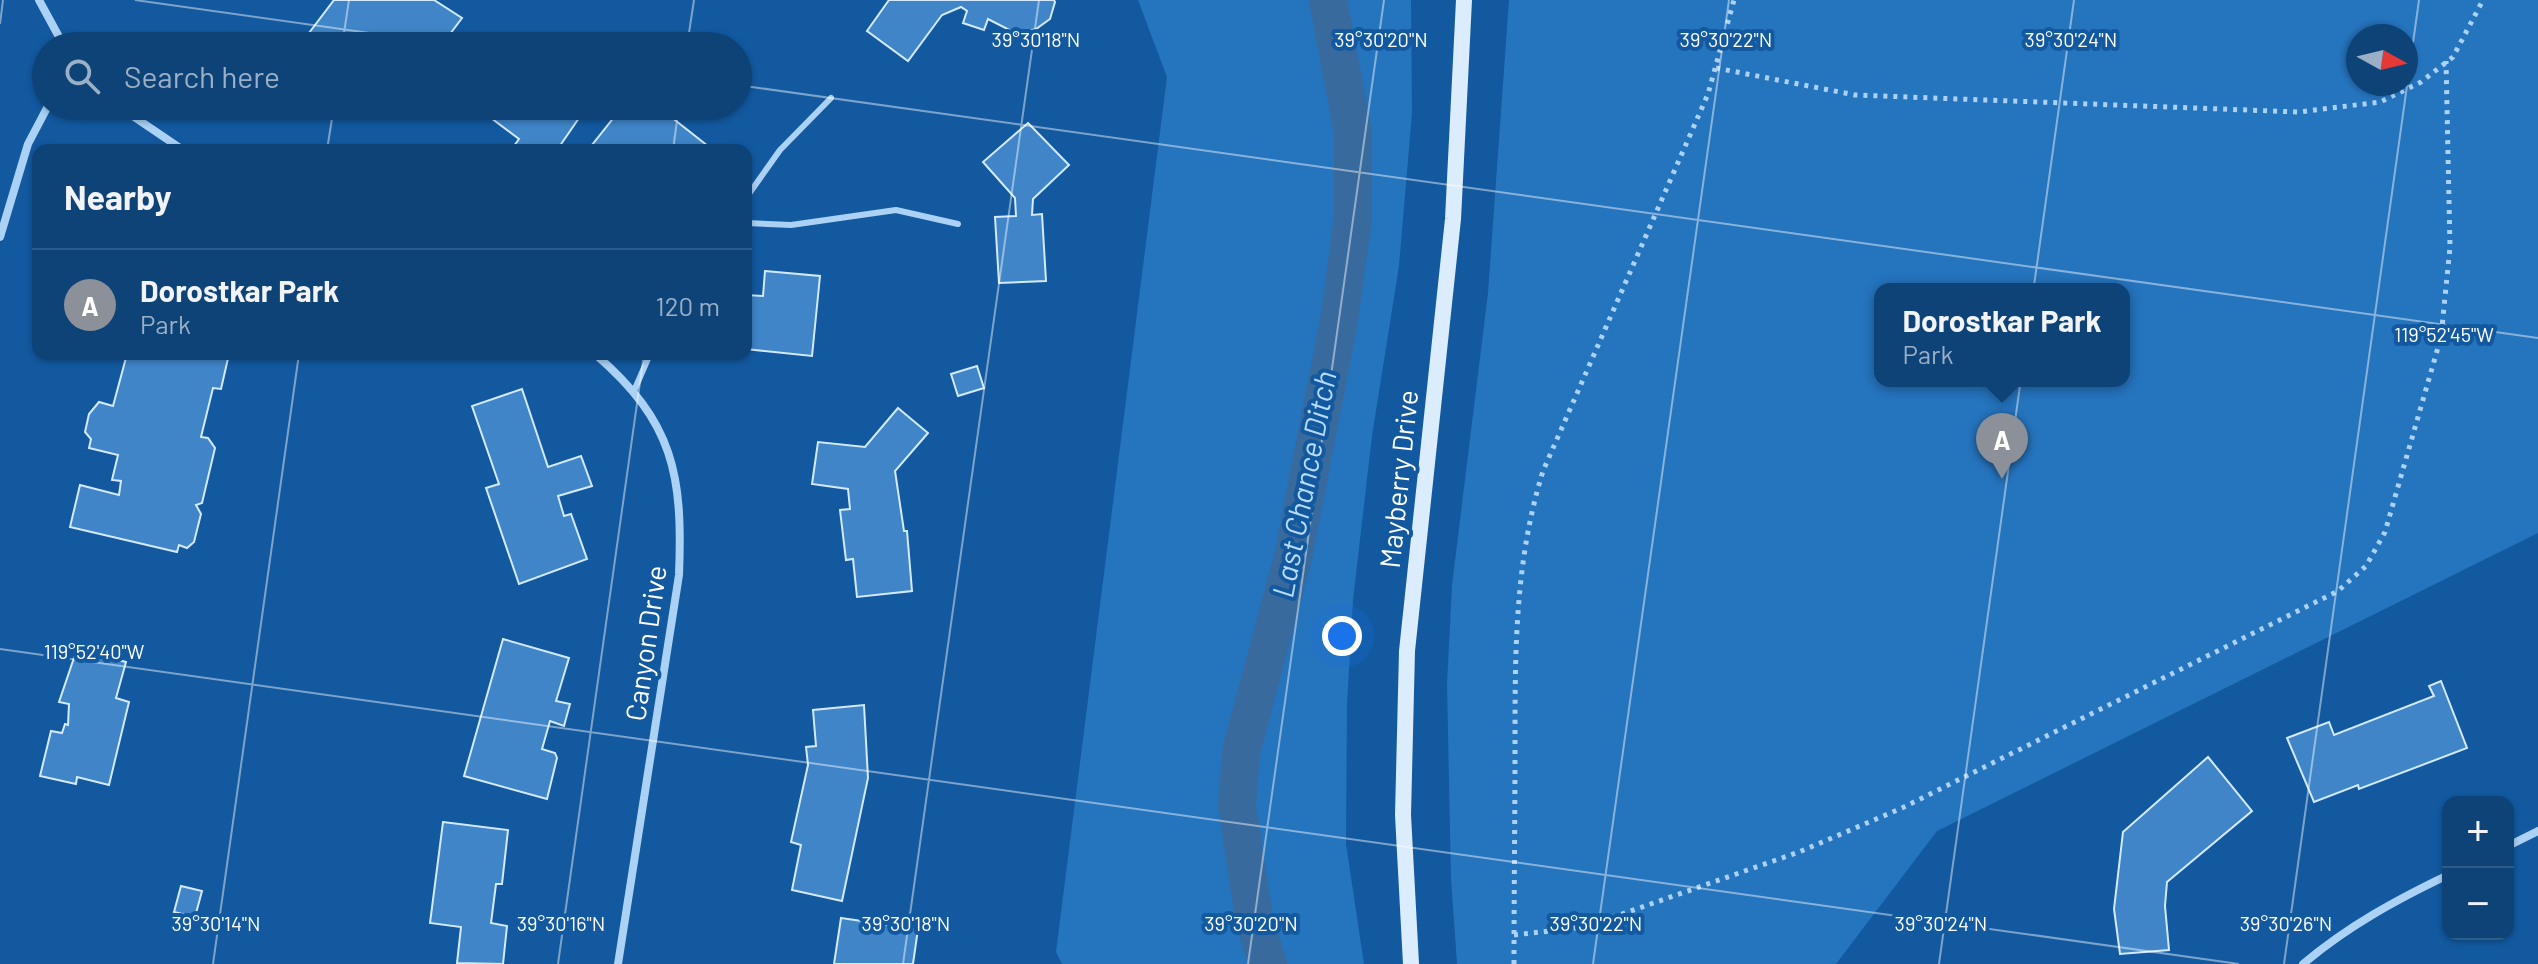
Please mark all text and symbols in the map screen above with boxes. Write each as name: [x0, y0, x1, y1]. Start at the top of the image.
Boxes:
north arrow: [2346, 24, 2418, 96]
text: 39°30'18"N: [992, 27, 1080, 51]
text: 39°30'20"N: [1334, 27, 1428, 51]
text: 39°30'22"N: [1680, 27, 1772, 51]
text: 39°30'24"N: [2025, 27, 2117, 51]
search box: [32, 32, 752, 120]
icon: search: [60, 54, 104, 98]
text: Search here: [124, 58, 280, 94]
text: Nearby: [64, 176, 172, 217]
text: Dorostkar Park: [140, 272, 339, 308]
popup: [1874, 283, 2130, 387]
text: A: [81, 290, 99, 321]
text: 120 m: [656, 290, 720, 321]
text: Dorostkar Park: [1902, 302, 2102, 338]
text: Park: [140, 308, 191, 339]
text: 119°52'45"W: [2394, 322, 2494, 346]
text: Park: [1902, 338, 1954, 369]
water label: Last Chance Ditch: [1263, 368, 1343, 600]
street label: Mayberry Drive: [1372, 388, 1424, 570]
pin: A: [1976, 413, 2028, 479]
street label: Canyon Drive: [617, 563, 673, 723]
your location: [1322, 616, 1362, 656]
text: 119°52'40"W: [44, 639, 145, 663]
map controls: [2442, 796, 2514, 940]
button: +: [2442, 796, 2514, 868]
button: −: [2442, 868, 2514, 940]
text: 39°30'14"N: [171, 911, 261, 935]
text: 39°30'16"N: [517, 911, 605, 935]
text: 39°30'18"N: [862, 911, 950, 935]
text: 39°30'20"N: [1204, 911, 1298, 935]
text: 39°30'22"N: [1550, 911, 1642, 935]
text: 39°30'24"N: [1895, 911, 1987, 935]
text: 39°30'26"N: [2240, 911, 2332, 935]

